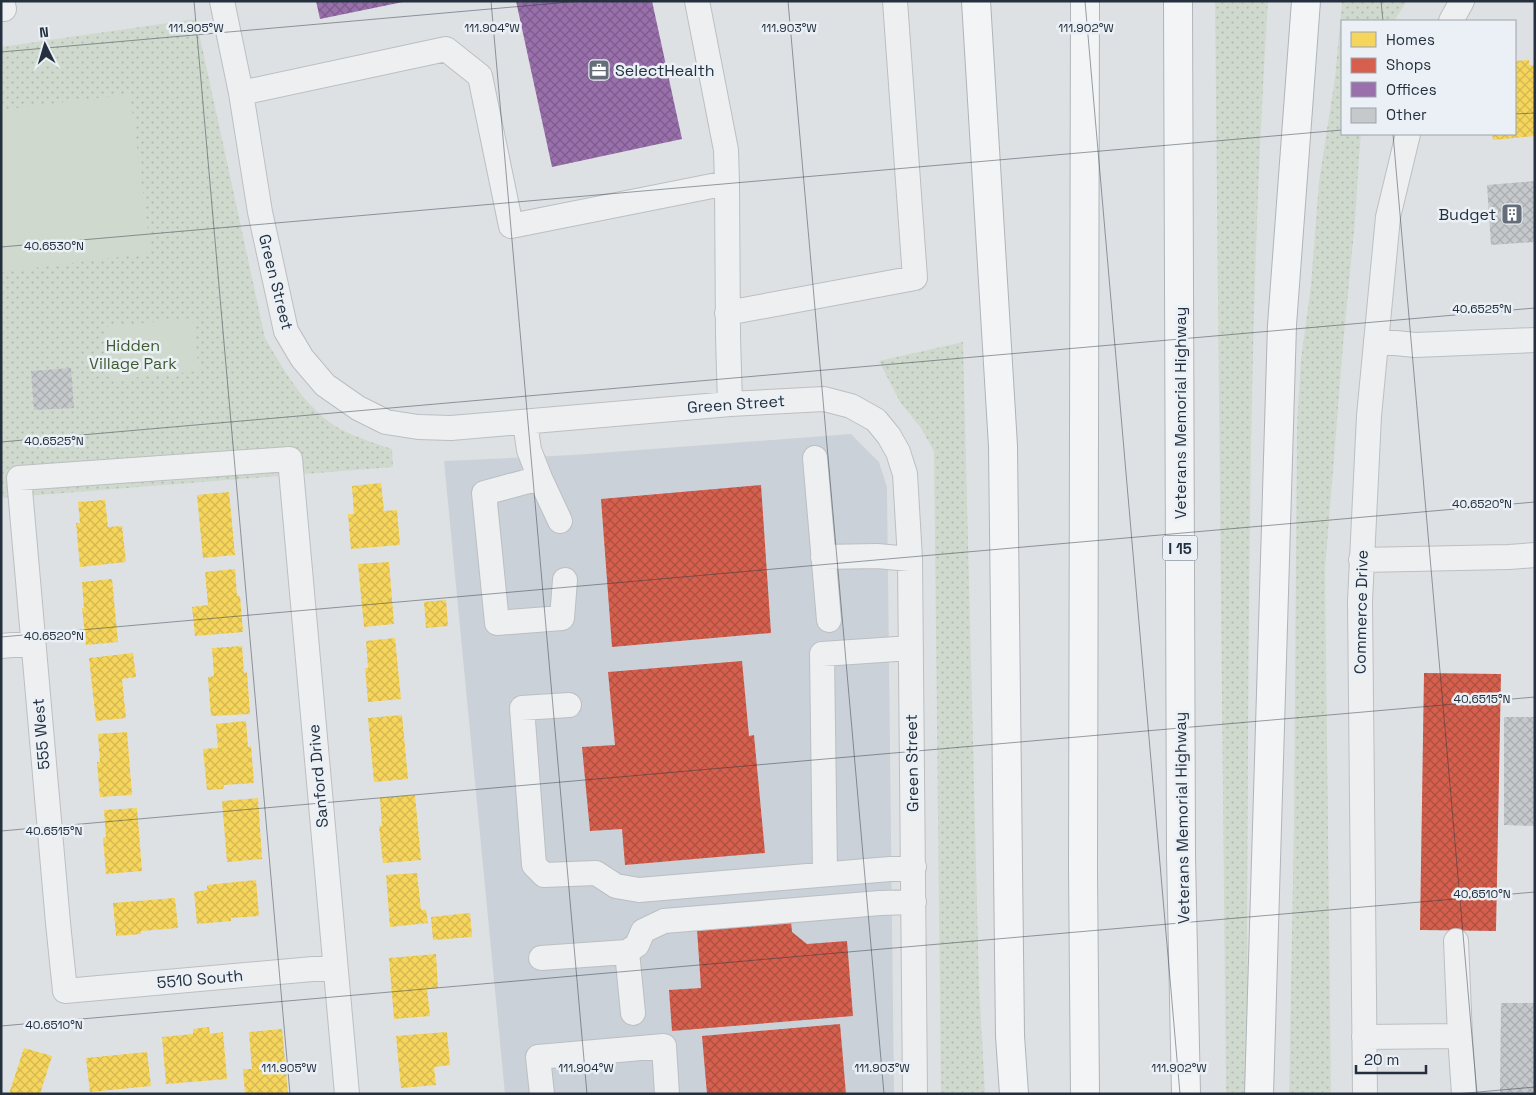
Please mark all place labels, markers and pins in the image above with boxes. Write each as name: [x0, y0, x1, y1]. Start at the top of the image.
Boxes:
office icon: SelectHealth: [587, 58, 611, 82]
place label: SelectHealth: [615, 60, 715, 81]
building icon: Budget: [1500, 202, 1524, 226]
place label: Budget: [1439, 204, 1496, 225]

